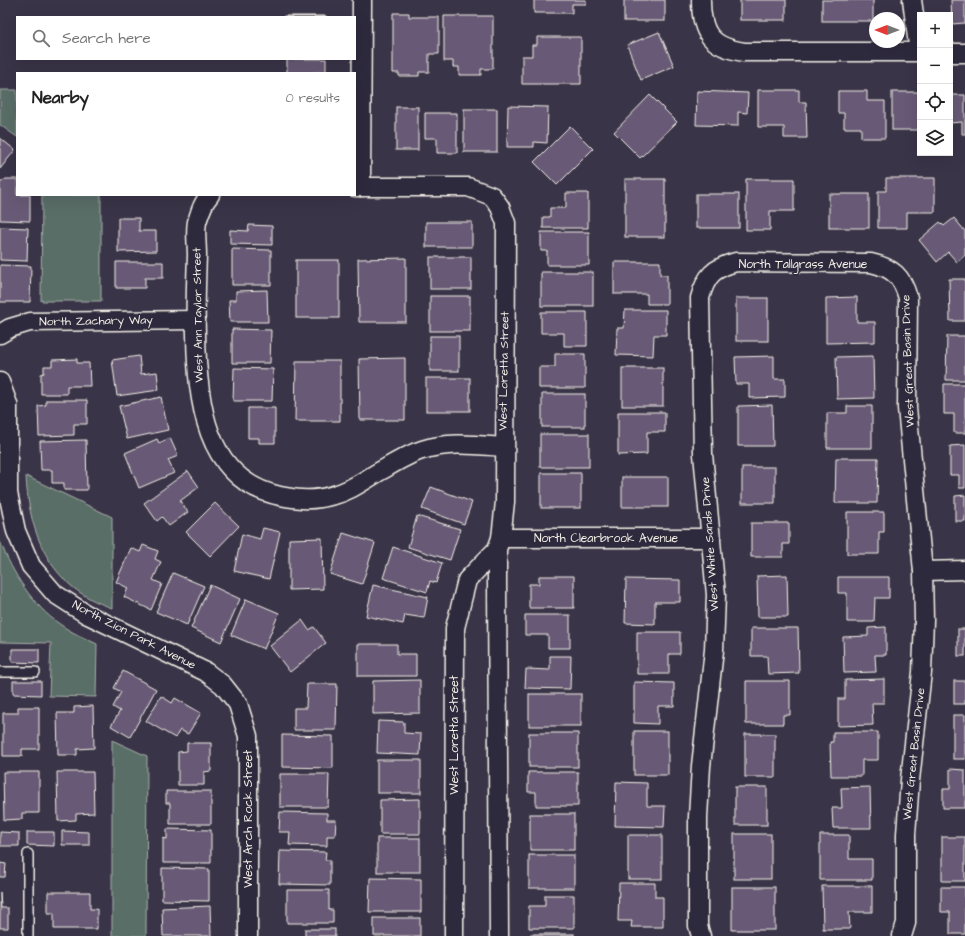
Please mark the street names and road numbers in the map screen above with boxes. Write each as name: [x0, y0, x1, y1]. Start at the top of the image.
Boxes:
street label: West Ann Taylor Street: [188, 247, 209, 383]
street label: North Tallgrass Avenue: [739, 256, 868, 274]
street label: West Great Basin Drive: [897, 294, 919, 428]
street label: West Loretta Street: [494, 311, 514, 431]
street label: North Zachary Way: [39, 312, 153, 331]
street label: West White Sands Drive: [697, 476, 723, 612]
street label: North Clearbrook Avenue: [534, 530, 679, 547]
street label: North Zion Park Avenue: [69, 596, 199, 674]
street label: West Loretta Street: [446, 675, 463, 795]
street label: West Great Basin Drive: [899, 687, 929, 821]
street label: West Arch Rock Street: [240, 750, 257, 888]

